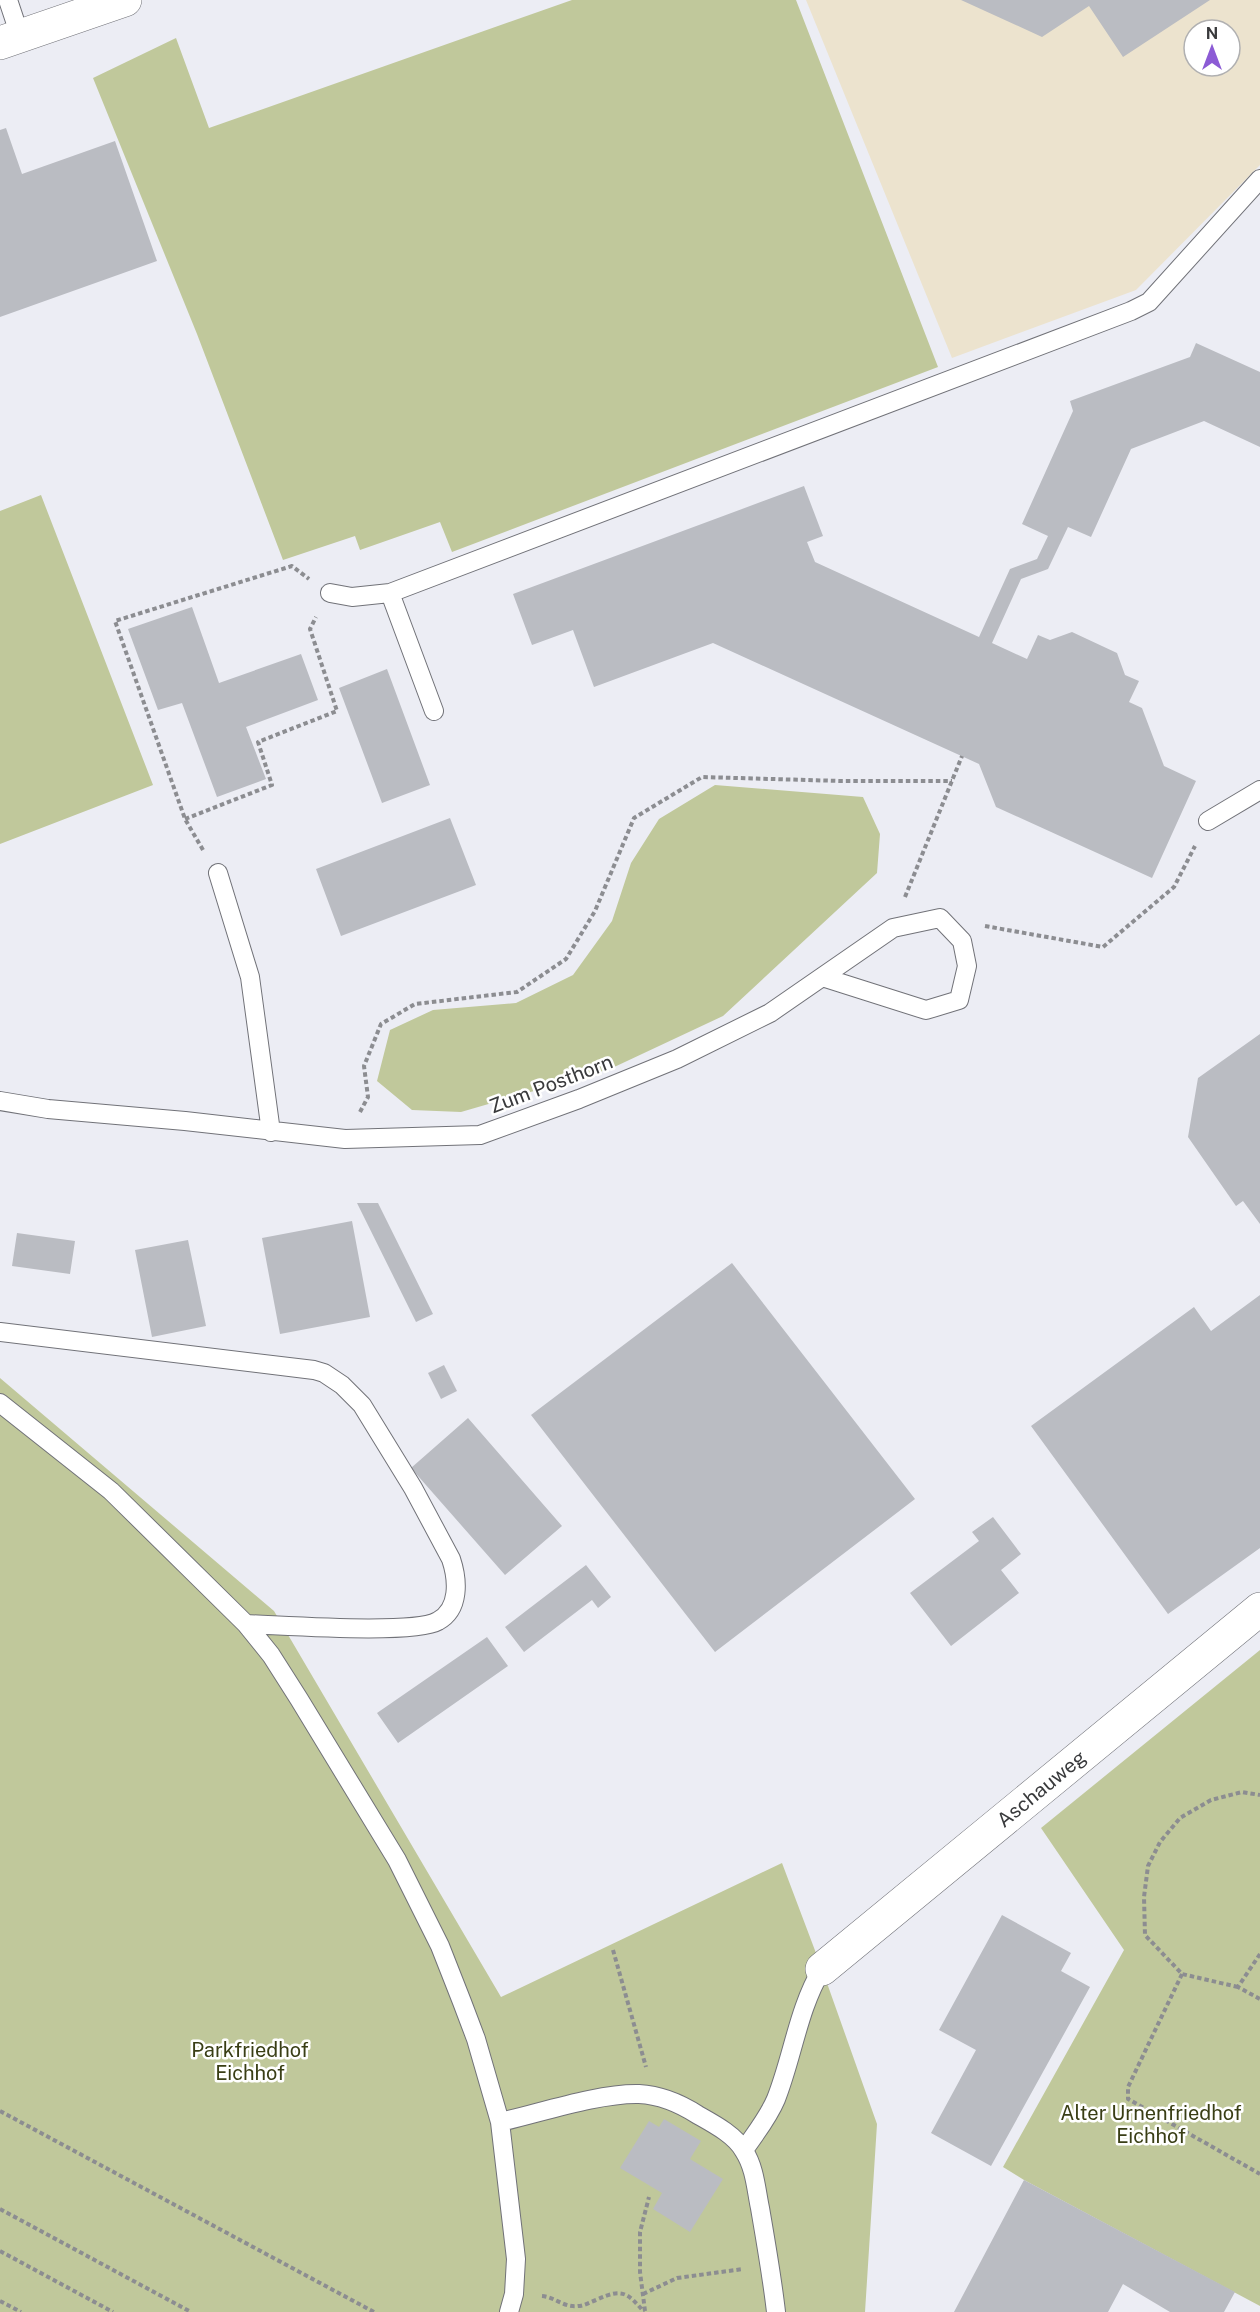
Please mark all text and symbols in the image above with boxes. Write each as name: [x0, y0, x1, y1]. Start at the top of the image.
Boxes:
north arrow: [1182, 18, 1242, 78]
text: N: [1206, 24, 1218, 43]
street label: Zum Posthorn: [486, 1049, 616, 1119]
street label: Aschauweg: [992, 1745, 1091, 1832]
park label: Parkfriedhof Eichhof: [191, 2038, 309, 2085]
park label: Alter Urnenfriedhof Eichhof: [1060, 2101, 1242, 2148]

